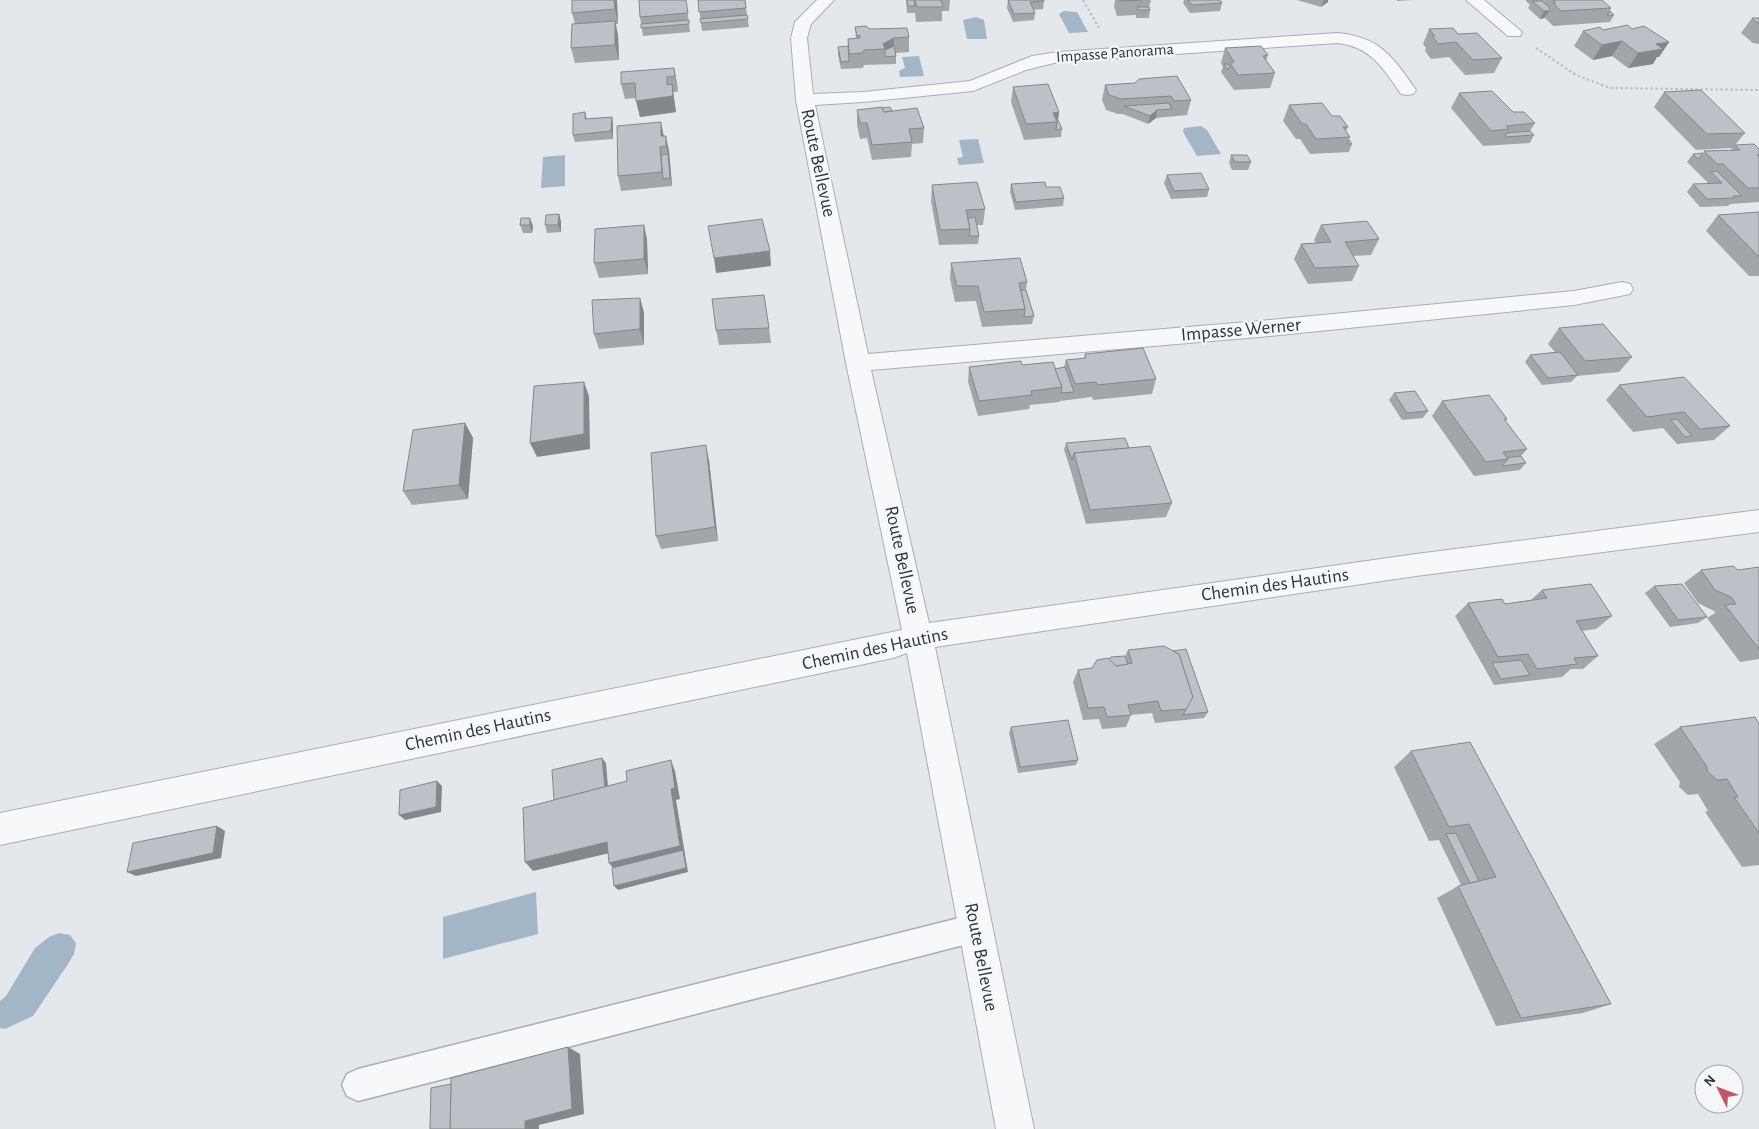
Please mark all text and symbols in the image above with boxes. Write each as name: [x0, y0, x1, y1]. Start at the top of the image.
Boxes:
street label: Impasse Panorama: [1056, 41, 1174, 65]
street label: Route Bellevue: [797, 107, 839, 219]
street label: Impasse Werner: [1180, 315, 1302, 345]
street label: Route Bellevue: [881, 504, 923, 616]
street label: Chemin des Hautins: [1200, 565, 1350, 605]
street label: Chemin des Hautins: [800, 624, 950, 674]
street label: Chemin des Hautins: [403, 705, 553, 755]
street label: Route Bellevue: [961, 901, 1001, 1013]
north arrow: [1694, 1064, 1744, 1114]
text: N: [1702, 1073, 1719, 1089]

